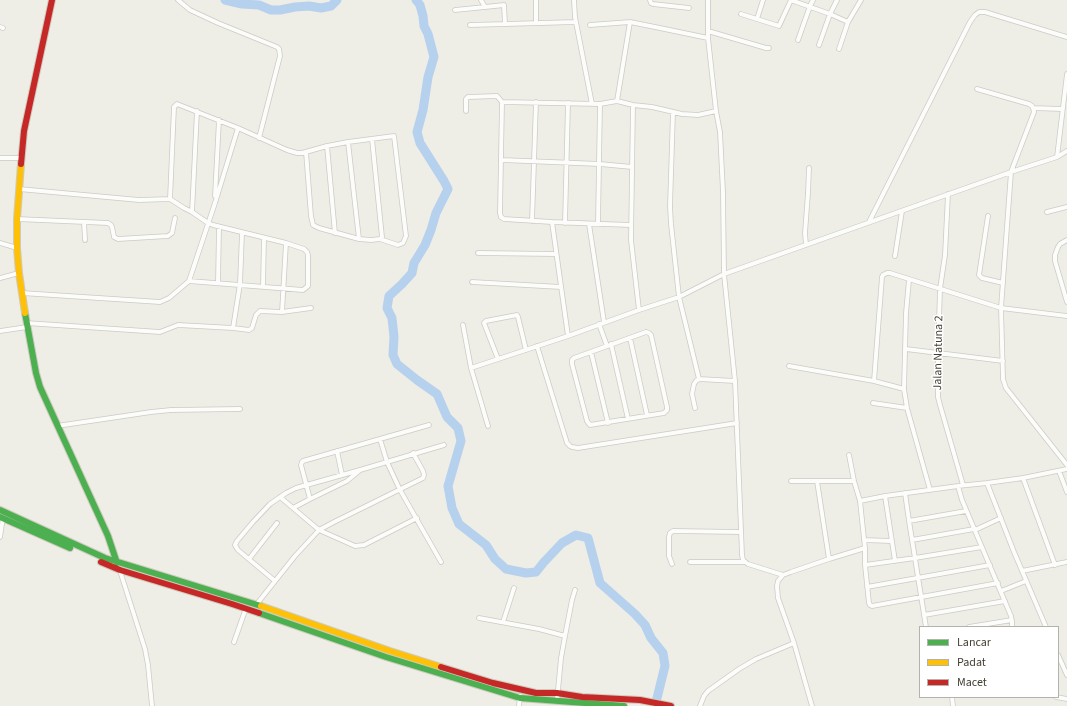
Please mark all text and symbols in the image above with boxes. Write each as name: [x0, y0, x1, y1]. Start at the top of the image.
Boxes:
street label: Jalan Natuna 2: [931, 315, 947, 391]
legend: [919, 626, 1059, 698]
text: Lancar: [957, 634, 991, 651]
text: Padat: [957, 654, 986, 671]
text: Macet: [957, 674, 987, 691]

